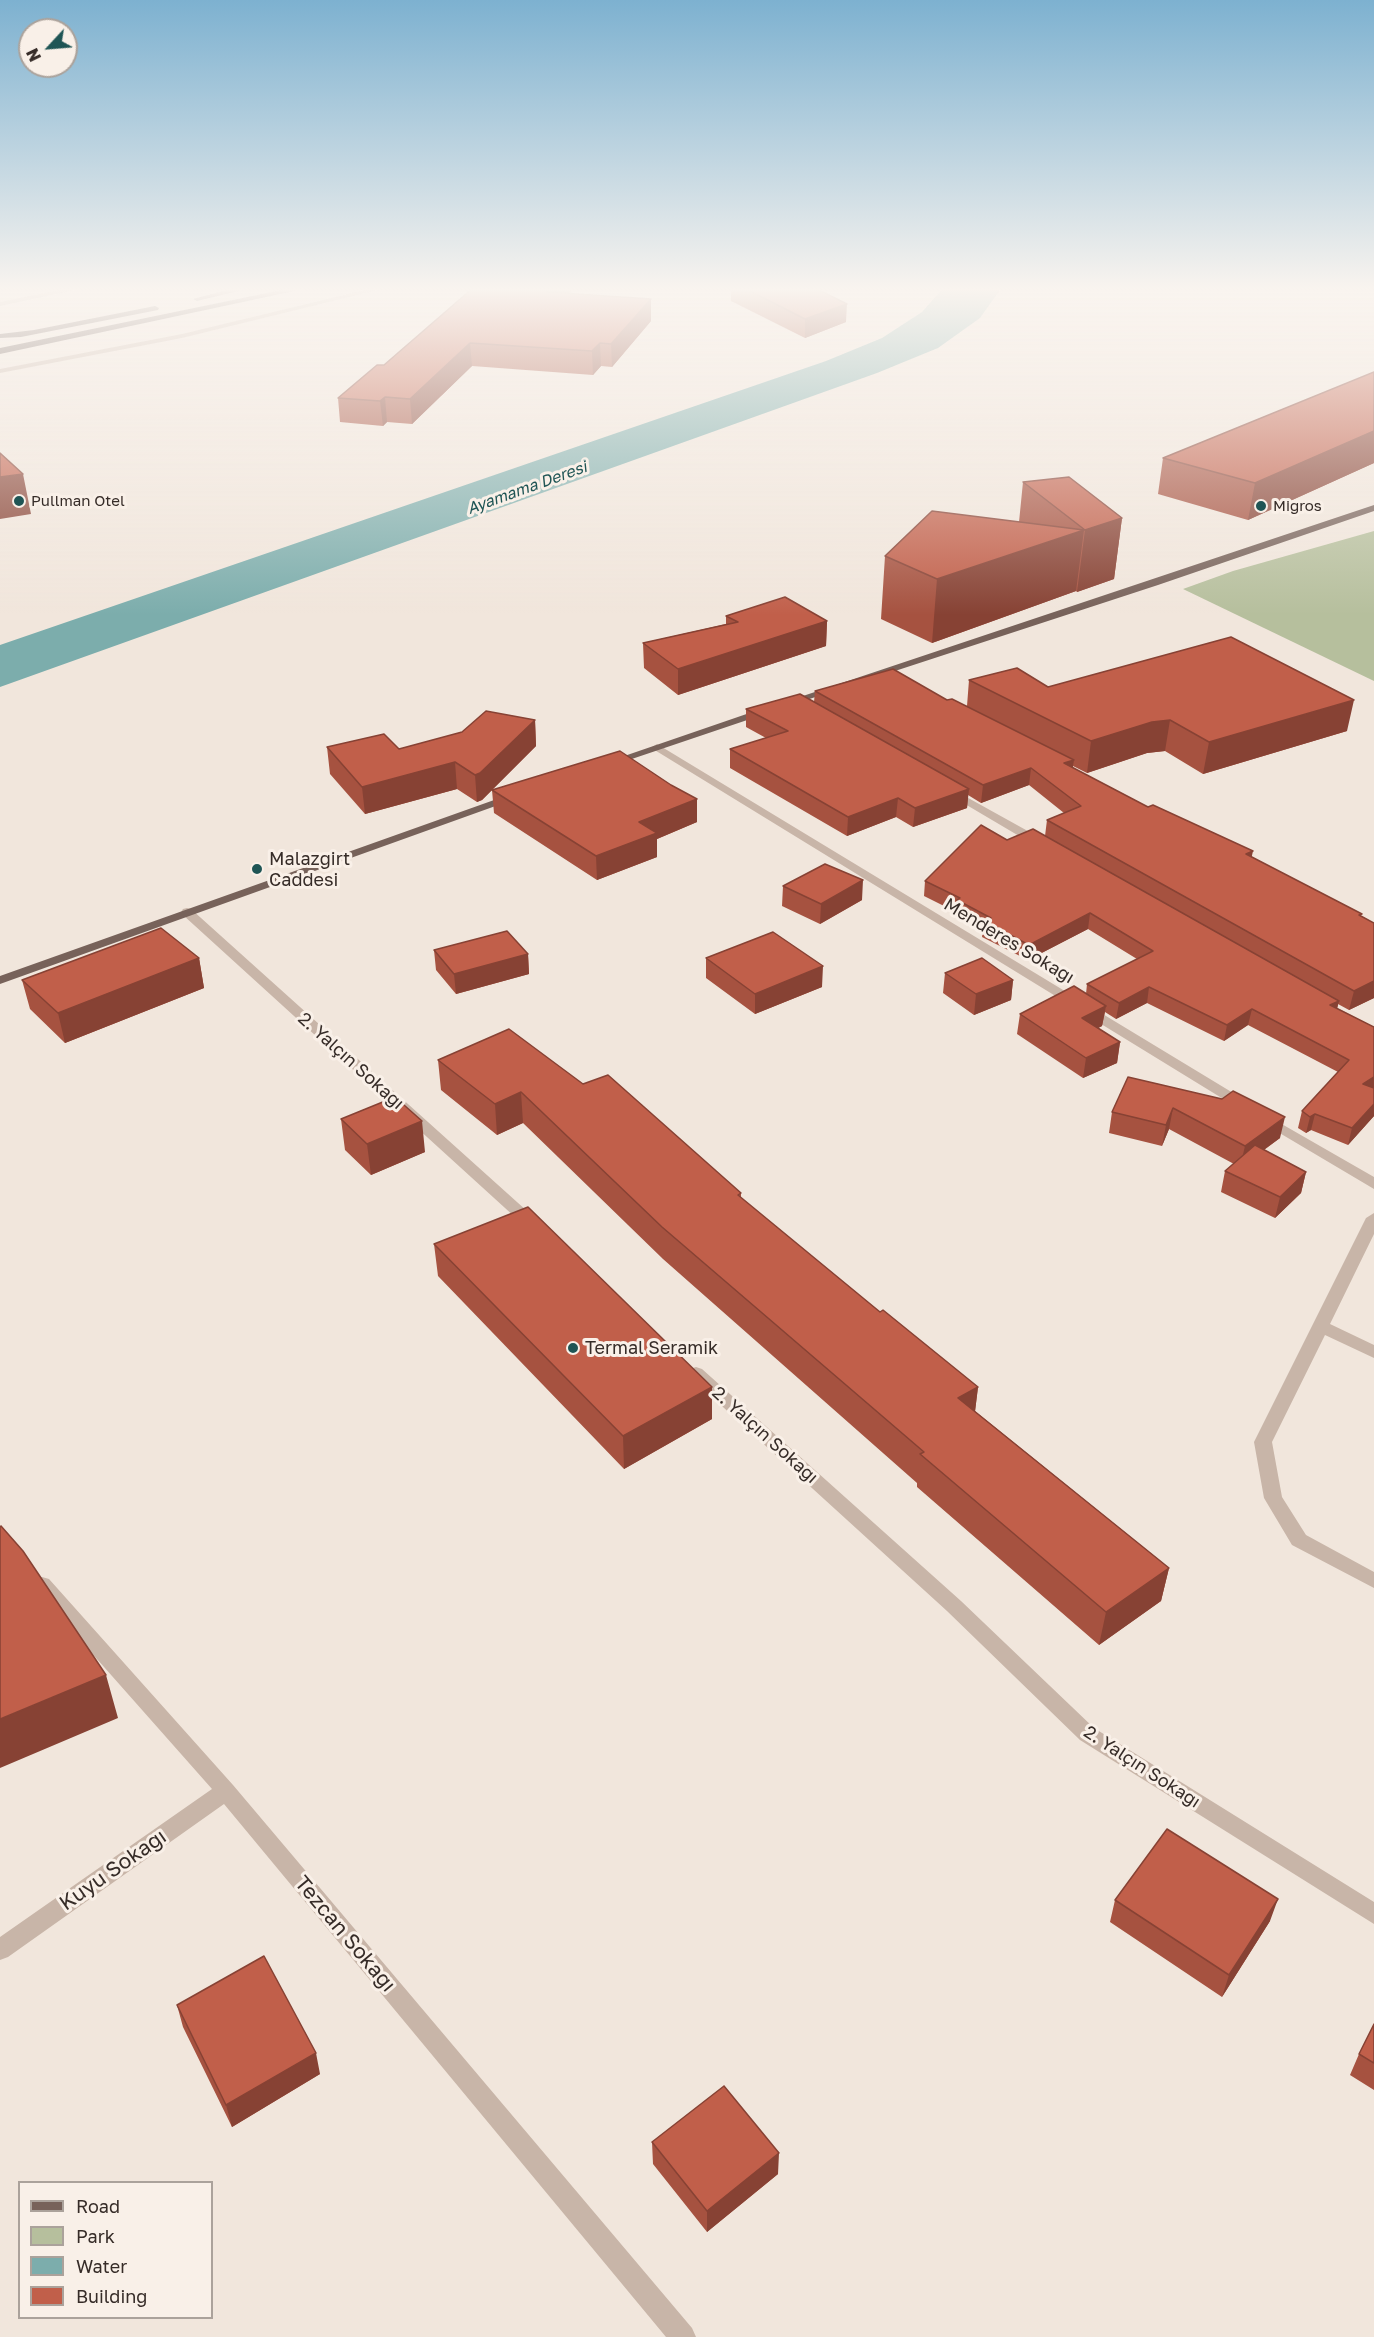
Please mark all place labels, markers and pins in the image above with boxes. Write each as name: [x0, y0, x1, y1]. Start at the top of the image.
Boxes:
place label: Pullman Otel: [31, 492, 125, 510]
marker: Pullman Otel: [12, 494, 26, 508]
place label: Migros: [1273, 497, 1322, 515]
marker: Migros: [1254, 499, 1268, 513]
place label: Malazgirt Caddesi: [269, 848, 350, 890]
marker: Malazgirt Caddesi: [250, 862, 264, 876]
place label: Termal Seramik: [585, 1337, 718, 1359]
marker: Termal Seramik: [566, 1341, 580, 1355]

